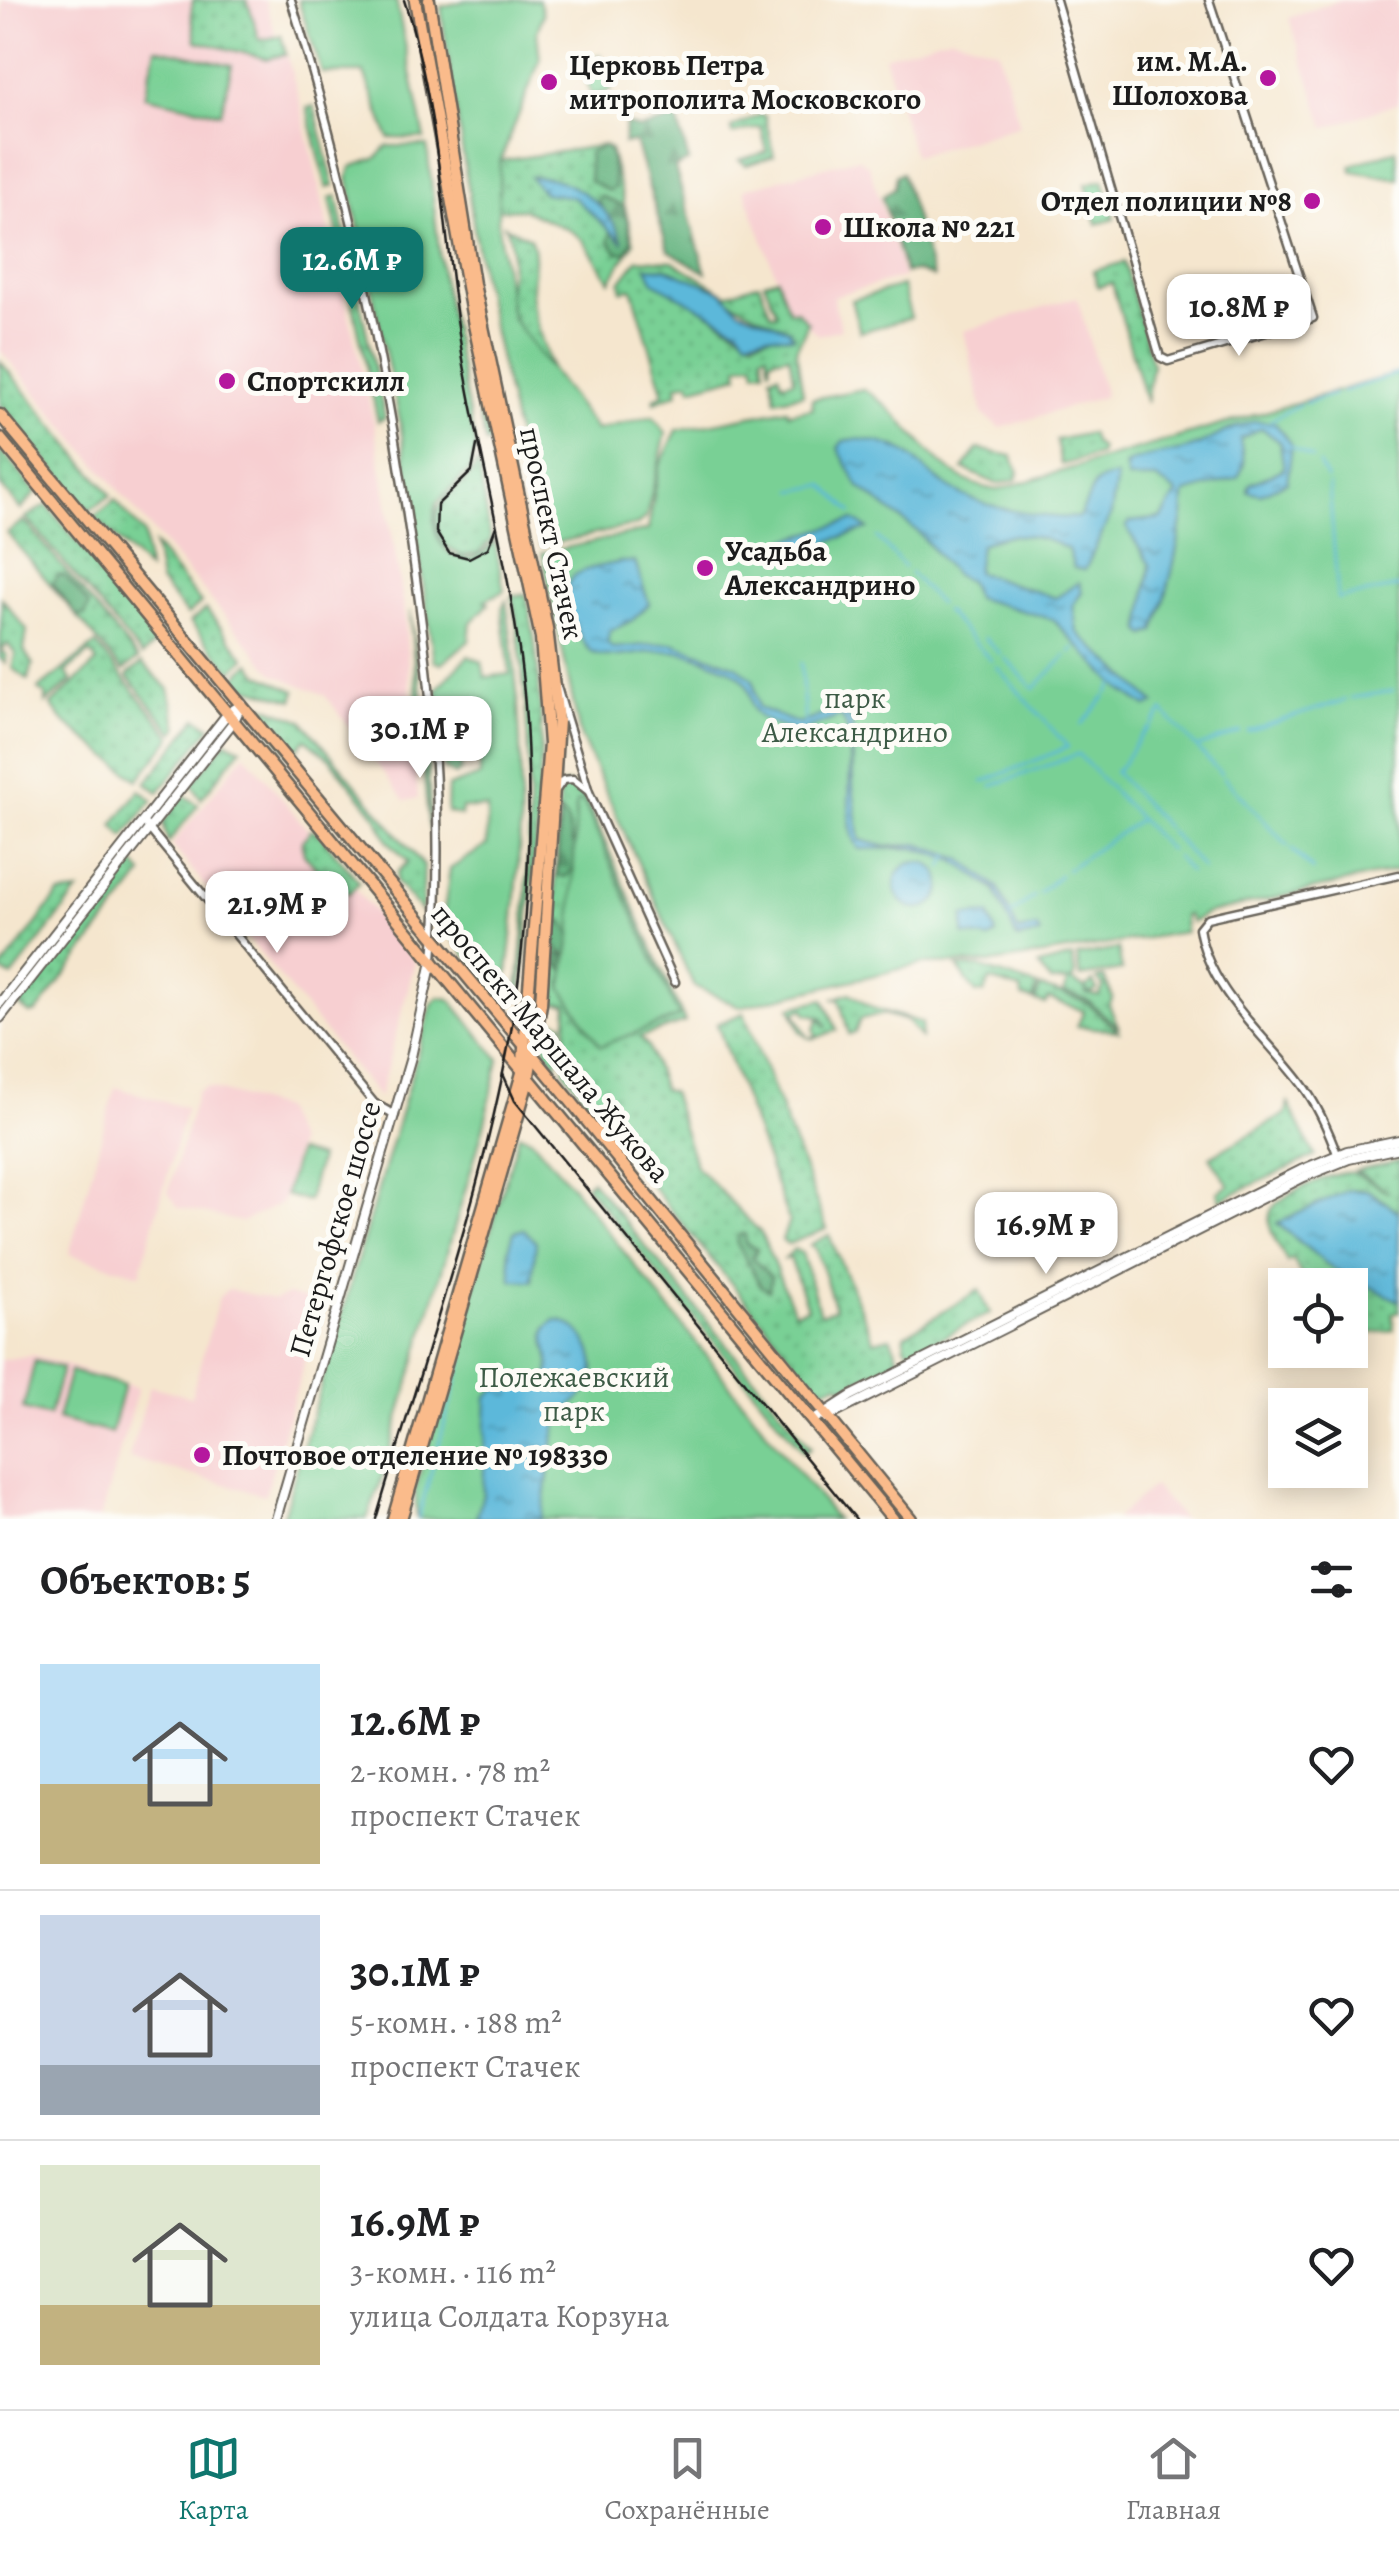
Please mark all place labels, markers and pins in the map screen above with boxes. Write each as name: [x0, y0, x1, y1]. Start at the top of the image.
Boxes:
place label: им. М.А. Шолохова: [1112, 41, 1249, 115]
place label: Церковь Петра митрополита Московского: [569, 45, 921, 119]
marker: им. М.А. Шолохова: [1257, 67, 1279, 89]
marker: Церковь Петра митрополита Московского: [538, 71, 560, 93]
place label: Отдел полиции №8: [1041, 181, 1292, 221]
marker: Отдел полиции №8: [1301, 190, 1323, 212]
place label: Школа № 221: [843, 207, 1015, 247]
marker: Школа № 221: [812, 216, 834, 238]
pin: 12.6M ₽: [260, 227, 444, 312]
pin: 10.8M ₽: [1147, 274, 1331, 359]
place label: Спортскилл: [247, 361, 405, 401]
marker: Спортскилл: [216, 370, 238, 392]
place label: Усадьба Александрино: [724, 531, 915, 605]
marker: Усадьба Александрино: [694, 557, 716, 579]
pin: 30.1M ₽: [328, 696, 512, 781]
pin: 21.9M ₽: [185, 871, 369, 956]
pin: 16.9M ₽: [954, 1192, 1138, 1277]
place label: Почтовое отделение № 198330: [222, 1435, 608, 1475]
marker: Почтовое отделение № 198330: [191, 1444, 213, 1466]

